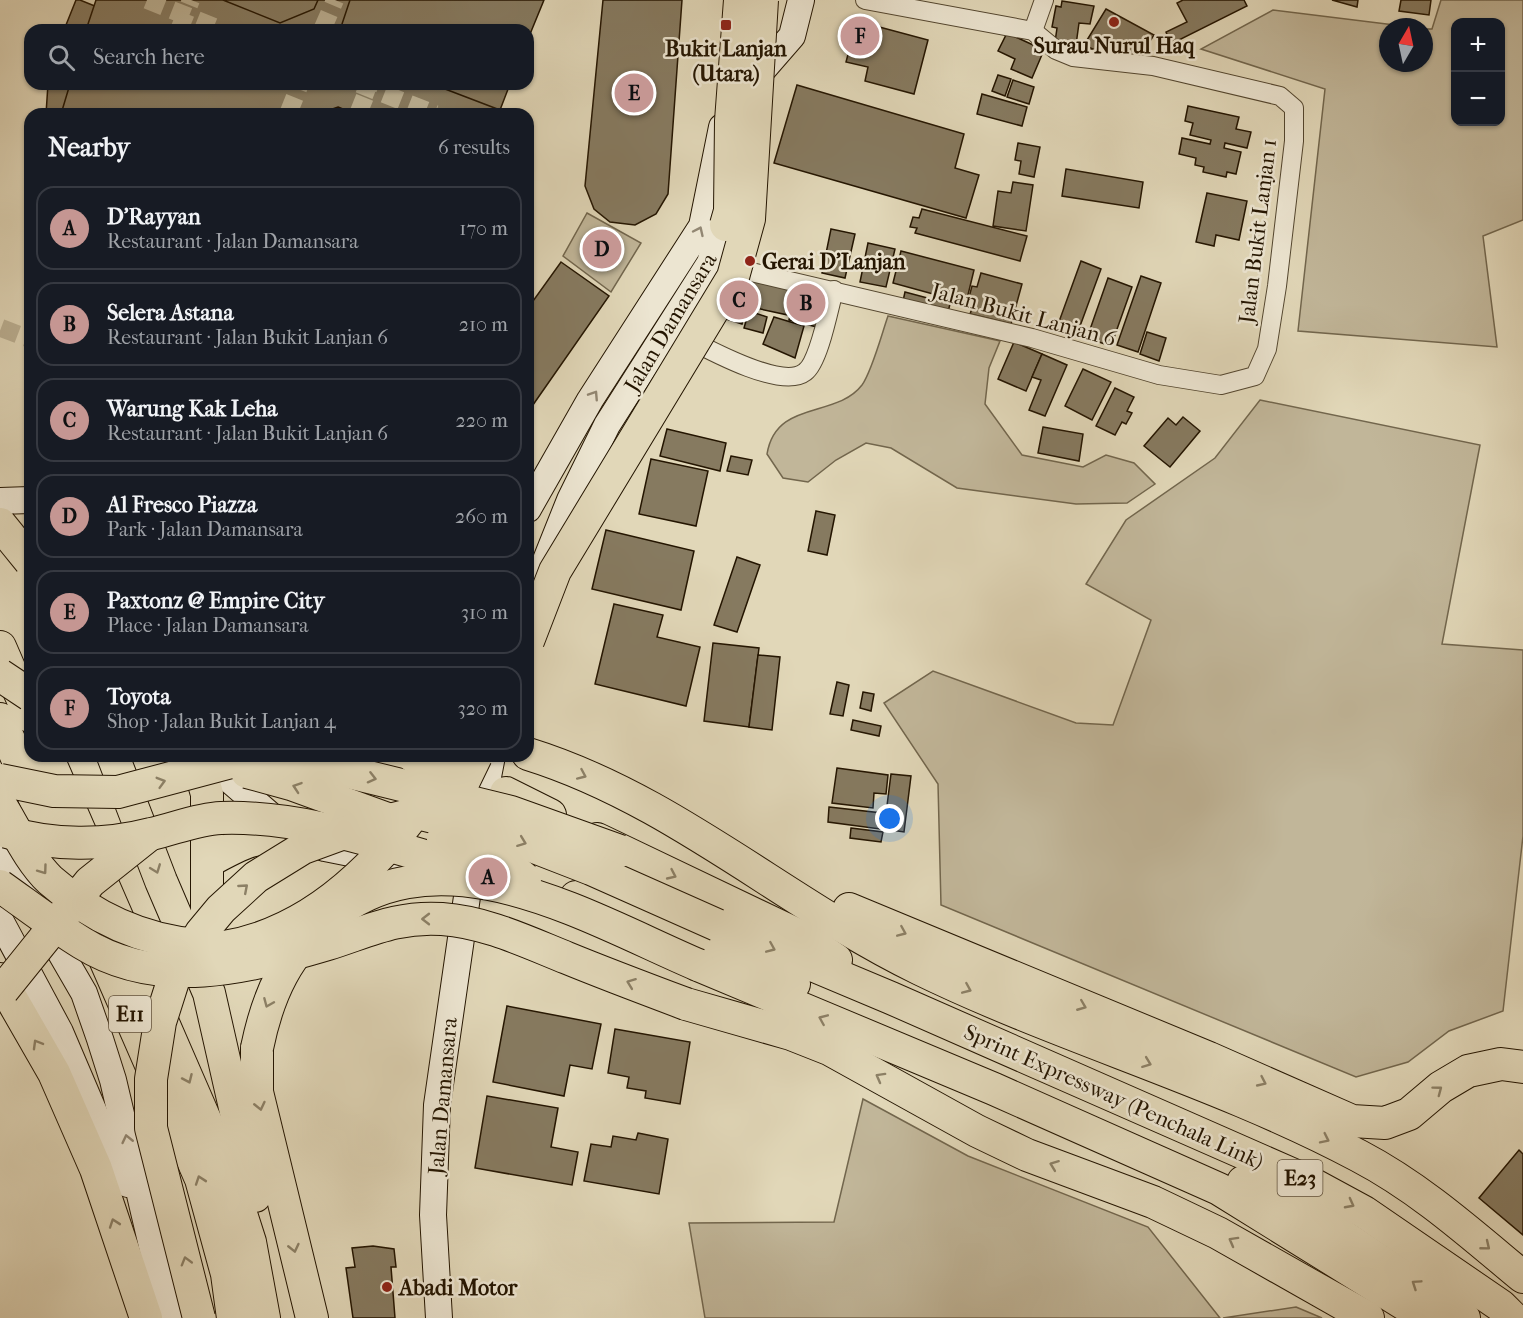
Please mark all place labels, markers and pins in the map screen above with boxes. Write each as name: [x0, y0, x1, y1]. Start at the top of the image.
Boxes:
pin: F: [840, 14, 880, 58]
marker: Surau Nurul Haq: [1107, 15, 1121, 29]
marker: Bukit Lanjan (Utara): [719, 18, 733, 32]
place label: Surau Nurul Haq: [1034, 33, 1196, 59]
place label: Bukit Lanjan (Utara): [665, 36, 787, 87]
pin: E: [614, 70, 654, 116]
pin: D: [582, 226, 622, 272]
place label: Gerai D’Lanjan: [762, 249, 906, 275]
marker: Gerai D’Lanjan: [743, 254, 757, 268]
pin: C: [720, 278, 758, 322]
pin: B: [786, 280, 826, 326]
pin: A: [468, 854, 508, 900]
place label: Abadi Motor: [397, 1275, 518, 1301]
marker: Abadi Motor: [380, 1280, 394, 1294]

